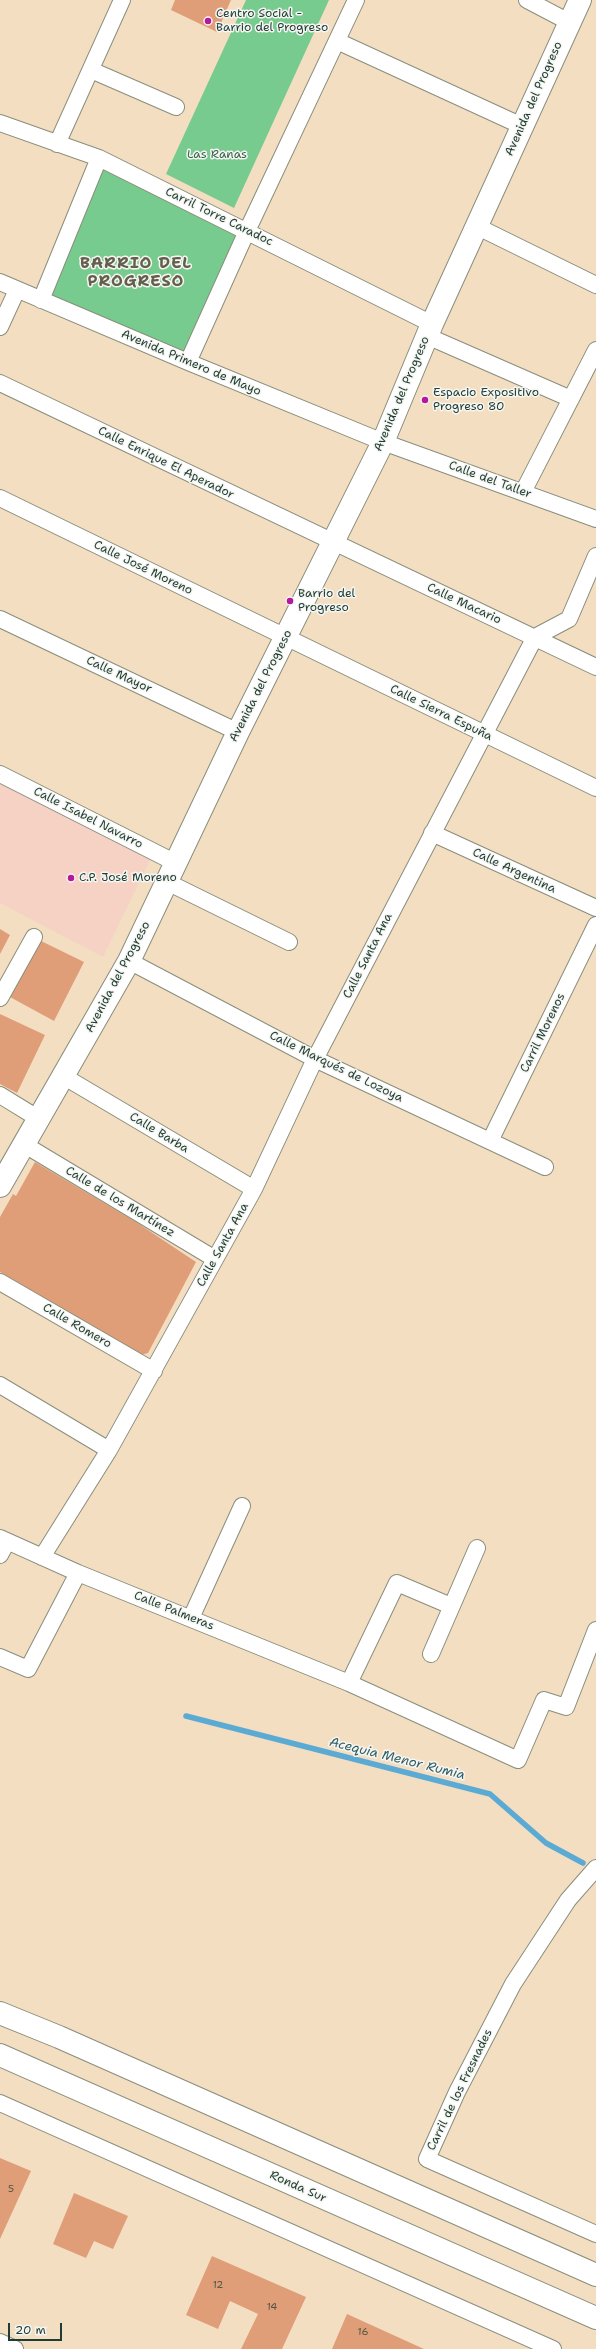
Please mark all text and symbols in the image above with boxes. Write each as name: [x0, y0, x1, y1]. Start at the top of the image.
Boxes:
place label: Centro Social - Barrio del Progreso: [216, 7, 328, 35]
marker: Centro Social - Barrio del Progreso: [203, 16, 213, 26]
street label: Avenida del Progreso: [502, 39, 566, 159]
park label: Las Ranas: [187, 148, 247, 162]
street label: Carril Torre Caradoc: [163, 185, 275, 249]
district label: BARRIO DEL PROGRESO: [80, 254, 192, 292]
street label: Avenida Primero de Mayo: [119, 327, 263, 399]
street label: Avenida del Progreso: [371, 334, 433, 454]
place label: Espacio Expositivo Progreso 80: [433, 386, 539, 414]
marker: Espacio Expositivo Progreso 80: [420, 395, 430, 405]
street label: Calle Enrique El Aperador: [96, 424, 236, 502]
street label: Calle del Taller: [447, 458, 533, 502]
street label: Calle José Moreno: [91, 538, 195, 598]
street label: Calle Macario: [425, 580, 503, 628]
place label: Barrio del Progreso: [298, 587, 355, 615]
marker: Barrio del Progreso: [285, 596, 295, 606]
street label: Avenida del Progreso: [226, 628, 296, 744]
street label: Calle Mayor: [84, 653, 154, 697]
street label: Calle Sierra Espuña: [387, 682, 495, 744]
street label: Calle Isabel Navarro: [31, 784, 145, 852]
street label: Calle Argentina: [470, 845, 558, 897]
place label: C.P. José Moreno: [79, 871, 177, 885]
marker: C.P. José Moreno: [66, 873, 76, 883]
street label: Calle Santa Ana: [340, 911, 396, 1001]
street label: Avenida del Progreso: [83, 919, 153, 1035]
street label: Carril Morenos: [518, 991, 568, 1075]
street label: Calle Marqués de Lozoya: [267, 1028, 405, 1106]
street label: Calle Barba: [127, 1110, 191, 1156]
street label: Calle de los Martínez: [63, 1164, 177, 1240]
street label: Calle Santa Ana: [194, 1201, 252, 1289]
street label: Calle Romero: [40, 1301, 114, 1351]
street label: Calle Palmeras: [132, 1588, 216, 1634]
water label: Acequia Menor Rumia: [328, 1735, 466, 1783]
street label: Carril de los Fresnades: [424, 2027, 496, 2153]
street label: Ronda Sur: [267, 2168, 329, 2206]
house number: 5: [8, 2183, 14, 2195]
house number: 12: [213, 2279, 223, 2291]
house number: 14: [267, 2301, 277, 2313]
scale bar: [10, 2315, 64, 2341]
text: 20 m: [15, 2322, 46, 2338]
house number: 16: [358, 2326, 368, 2338]

